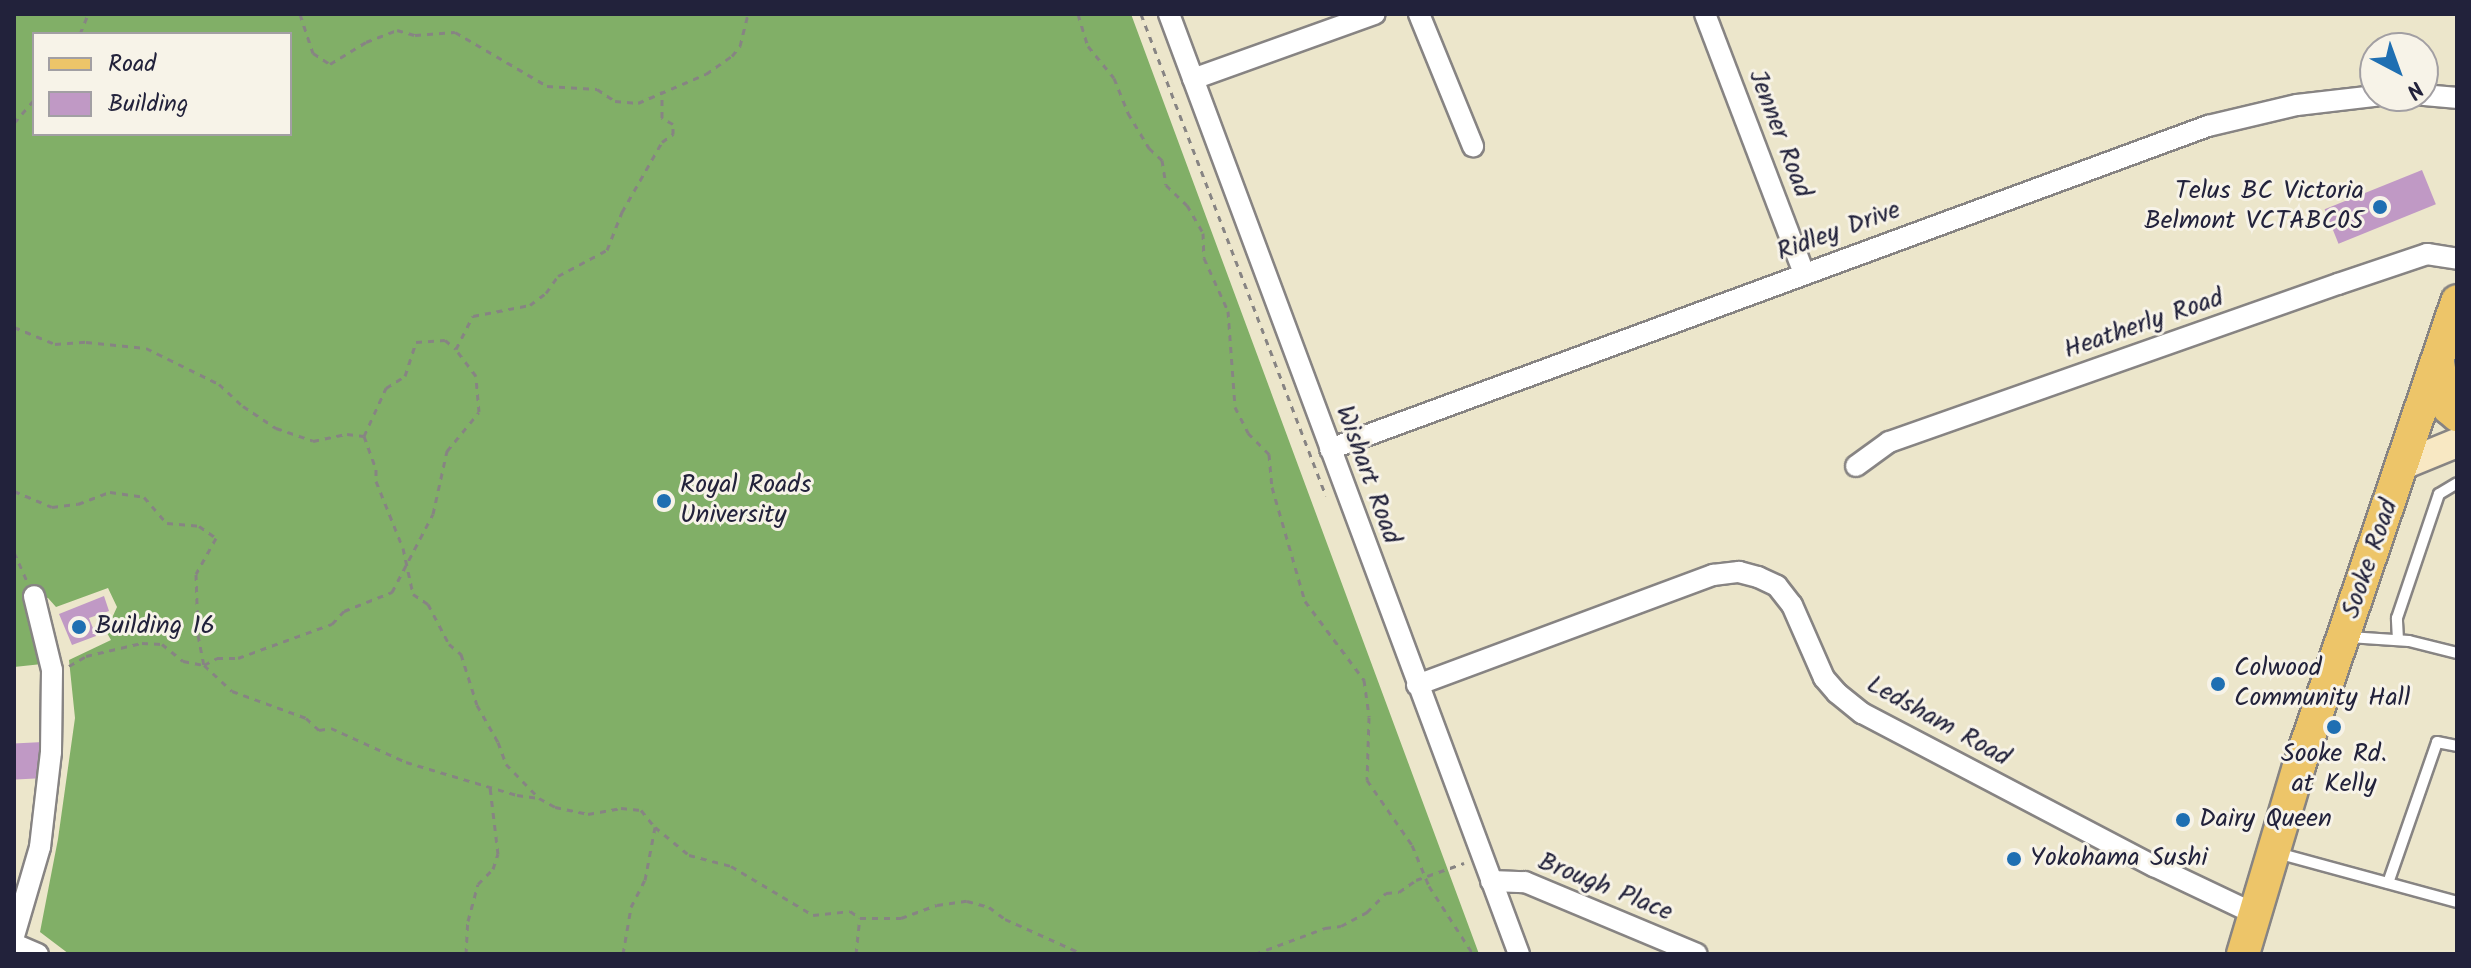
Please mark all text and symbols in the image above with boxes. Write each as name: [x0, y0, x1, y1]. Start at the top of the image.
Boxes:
legend: [32, 32, 292, 136]
north arrow: [2359, 32, 2439, 112]
text: Road: [108, 45, 156, 84]
street label: Jenner Road: [1740, 66, 1818, 202]
text: N: [2397, 71, 2430, 107]
text: Building: [108, 85, 188, 124]
place label: Telus BC Victoria Belmont VCTABC05: [2144, 176, 2364, 238]
street label: Ridley Drive: [1773, 195, 1905, 269]
marker: Telus BC Victoria Belmont VCTABC05: [2371, 198, 2389, 216]
street label: Heatherly Road: [2060, 283, 2228, 367]
street label: Wishart Road: [1328, 402, 1406, 548]
place label: Royal Roads University: [680, 470, 811, 532]
marker: Royal Roads University: [655, 492, 673, 510]
street label: Sooke Road: [2336, 495, 2406, 623]
place label: Building 16: [95, 611, 215, 643]
marker: Building 16: [70, 618, 88, 636]
place label: Colwood Community Hall: [2234, 653, 2410, 714]
street label: Ledsham Road: [1861, 670, 2015, 774]
marker: Colwood Community Hall: [2209, 675, 2227, 693]
marker: Sooke Rd. at Kelly: [2325, 718, 2343, 736]
place label: Sooke Rd. at Kelly: [2281, 739, 2387, 800]
place label: Dairy Queen: [2199, 804, 2332, 836]
marker: Dairy Queen: [2174, 811, 2192, 829]
place label: Yokohama Sushi: [2030, 843, 2208, 875]
street label: Brough Place: [1533, 847, 1677, 929]
marker: Yokohama Sushi: [2005, 850, 2023, 868]

